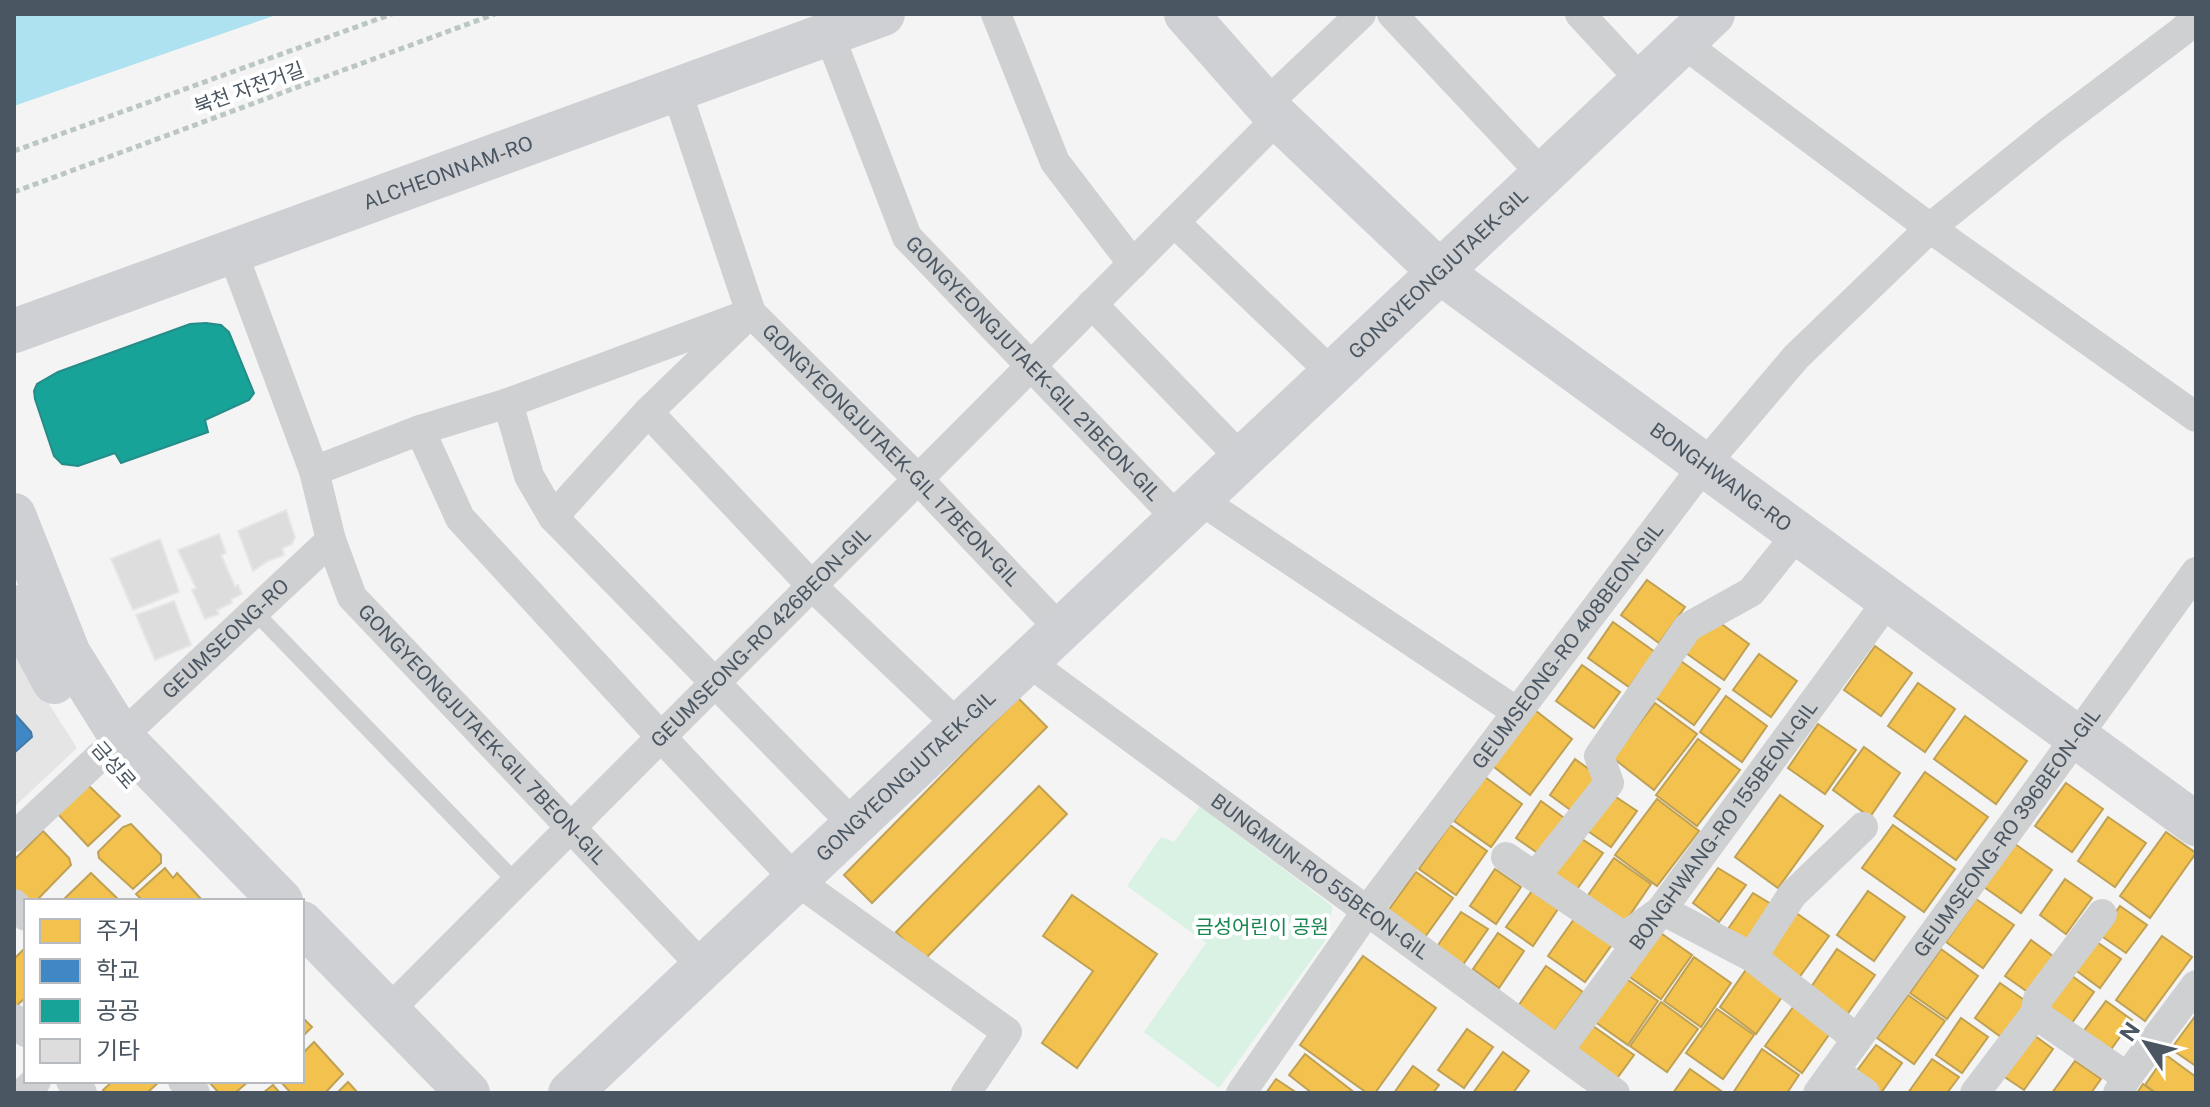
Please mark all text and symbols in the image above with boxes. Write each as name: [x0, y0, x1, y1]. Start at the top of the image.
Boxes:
street label: 북천 자전거길: [191, 57, 307, 119]
street label: ALCHEONNAM-RO: [360, 131, 536, 215]
street label: GONGYEONGJUTAEK-GIL: [1343, 183, 1533, 364]
street label: GONGYEONGJUTAEK-GIL 21BEON-GIL: [901, 231, 1166, 506]
street label: GONGYEONGJUTAEK-GIL 17BEON-GIL: [757, 319, 1025, 591]
street label: BONGHWANG-RO: [1645, 417, 1796, 537]
street label: GEUMSEONG-RO 408BEON-GIL: [1467, 518, 1668, 773]
street label: GEUMSEONG-RO 426BEON-GIL: [646, 522, 876, 752]
street label: GEUMSEONG-RO: [157, 574, 294, 704]
street label: GONGYEONGJUTAEK-GIL 7BEON-GIL: [353, 599, 612, 870]
street label: GONGYEONGJUTAEK-GIL: [811, 685, 1001, 866]
street label: BONGHWANG-RO 155BEON-GIL: [1624, 696, 1823, 955]
street label: GEUMSEONG-RO 396BEON-GIL: [1909, 703, 2105, 962]
street label: 금성로: [87, 736, 141, 794]
street label: BUNGMUN-RO 55BEON-GIL: [1206, 788, 1434, 965]
legend: [24, 899, 304, 1083]
park label: 금성어린이 공원: [1195, 915, 1329, 939]
text: 주거: [96, 916, 140, 944]
text: 학교: [96, 956, 140, 984]
text: 공공: [96, 996, 140, 1024]
north arrow: [2106, 1003, 2186, 1083]
text: N: [2114, 1017, 2145, 1046]
text: 기타: [96, 1036, 140, 1064]

